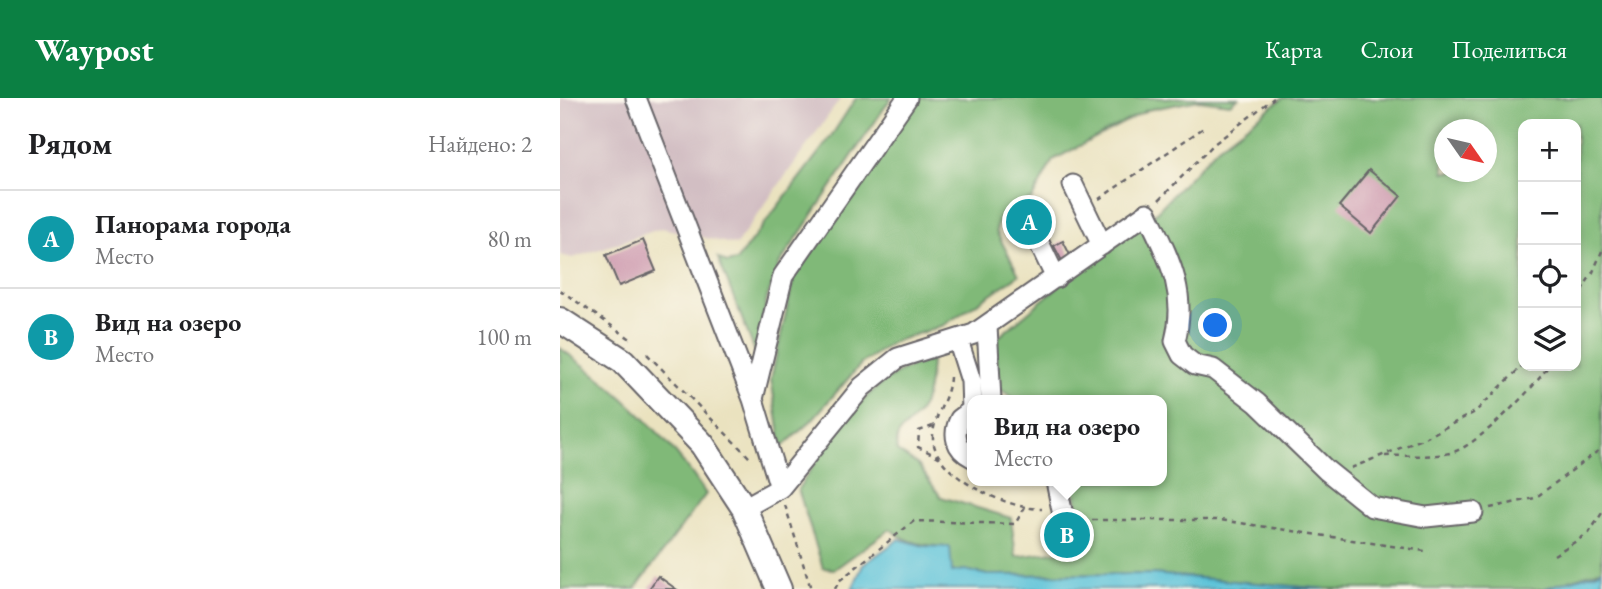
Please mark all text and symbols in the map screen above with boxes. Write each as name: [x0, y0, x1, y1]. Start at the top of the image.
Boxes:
text: Waypost: [35, 28, 154, 71]
text: Карта: [1265, 34, 1322, 65]
text: Слои: [1360, 34, 1414, 65]
text: Поделиться: [1452, 34, 1567, 65]
north arrow: [1434, 119, 1497, 182]
map controls: [1518, 119, 1581, 371]
button: +: [1518, 119, 1581, 182]
text: Рядом: [28, 124, 112, 163]
text: Найдено: 2: [428, 129, 532, 159]
button: −: [1518, 182, 1581, 245]
pin: A: [1006, 196, 1052, 248]
text: Панорама города: [95, 207, 291, 241]
text: A: [43, 224, 59, 254]
text: 80 m: [487, 224, 532, 254]
text: Место: [95, 241, 154, 271]
button: locate: [1518, 245, 1581, 308]
text: Вид на озеро: [95, 305, 241, 339]
your location: [1198, 308, 1232, 342]
button: layers: [1518, 308, 1581, 371]
text: B: [44, 322, 58, 352]
text: 100 m: [476, 322, 532, 352]
text: Место: [95, 339, 154, 369]
popup: [967, 395, 1167, 486]
text: Вид на озеро: [994, 409, 1140, 443]
text: Место: [994, 443, 1053, 473]
pin: B: [1044, 509, 1090, 561]

